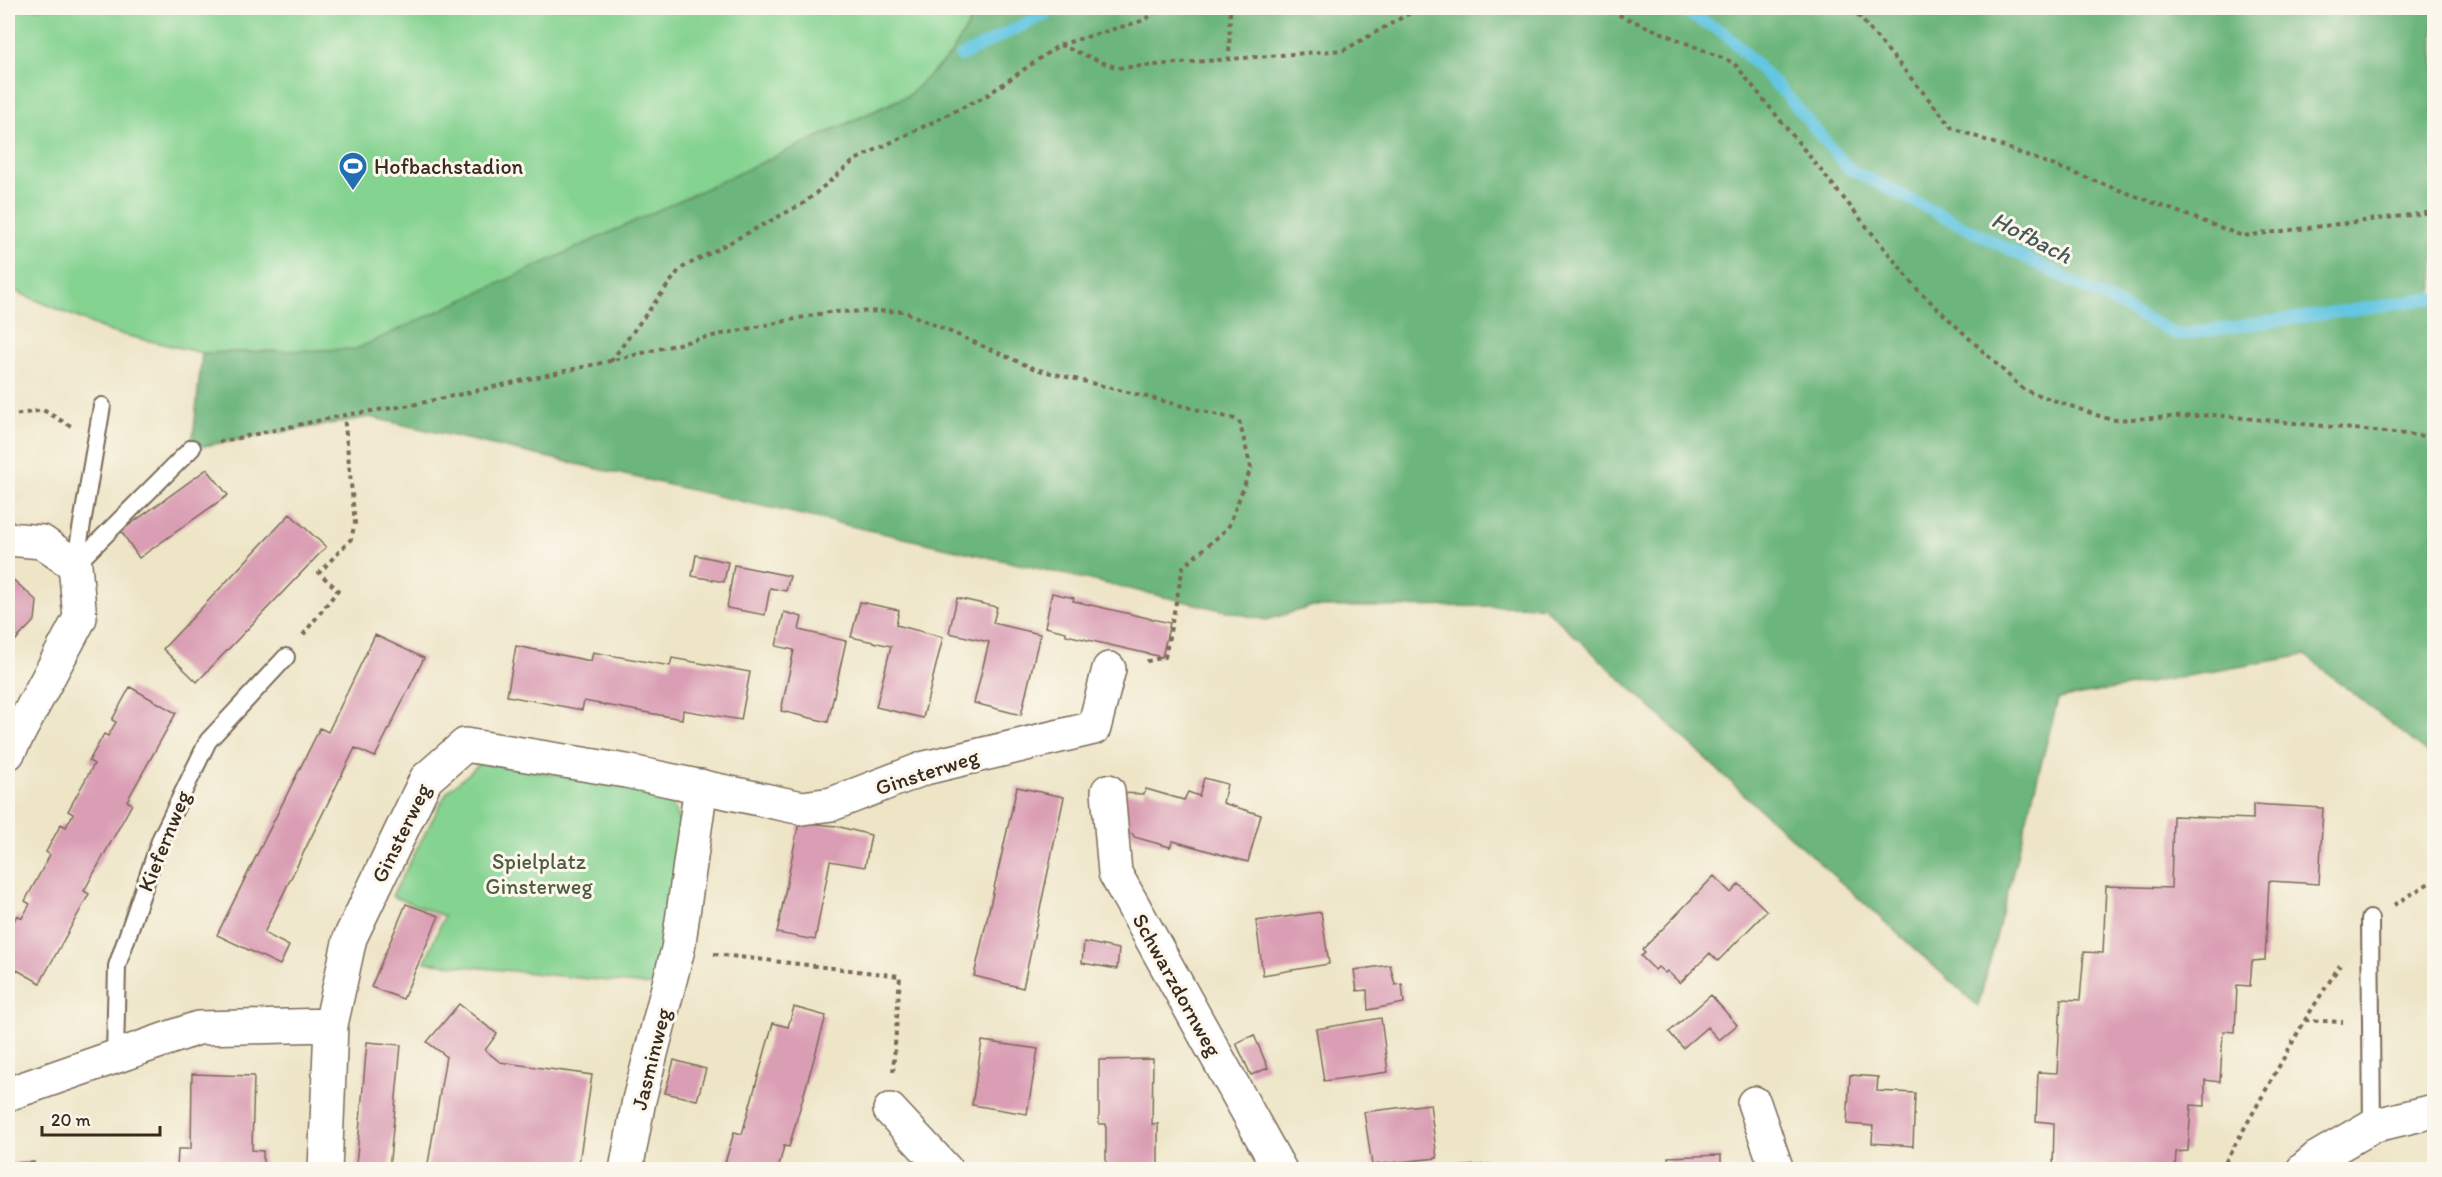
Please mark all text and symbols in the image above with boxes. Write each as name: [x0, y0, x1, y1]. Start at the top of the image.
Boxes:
sports icon: Hofbachstadion: [337, 150, 369, 192]
place label: Hofbachstadion: [374, 153, 524, 180]
water label: Hofbach: [1987, 204, 2078, 270]
street label: Ginsterweg: [872, 742, 983, 801]
street label: Ginsterweg: [365, 778, 437, 887]
street label: Kiefernweg: [132, 786, 197, 895]
park label: Spielplatz Ginsterweg: [485, 848, 593, 900]
street label: Schwarzdornweg: [1127, 909, 1228, 1062]
street label: Jasminweg: [625, 1004, 677, 1113]
scale bar: [42, 1099, 160, 1137]
text: 20 m: [51, 1109, 91, 1131]

